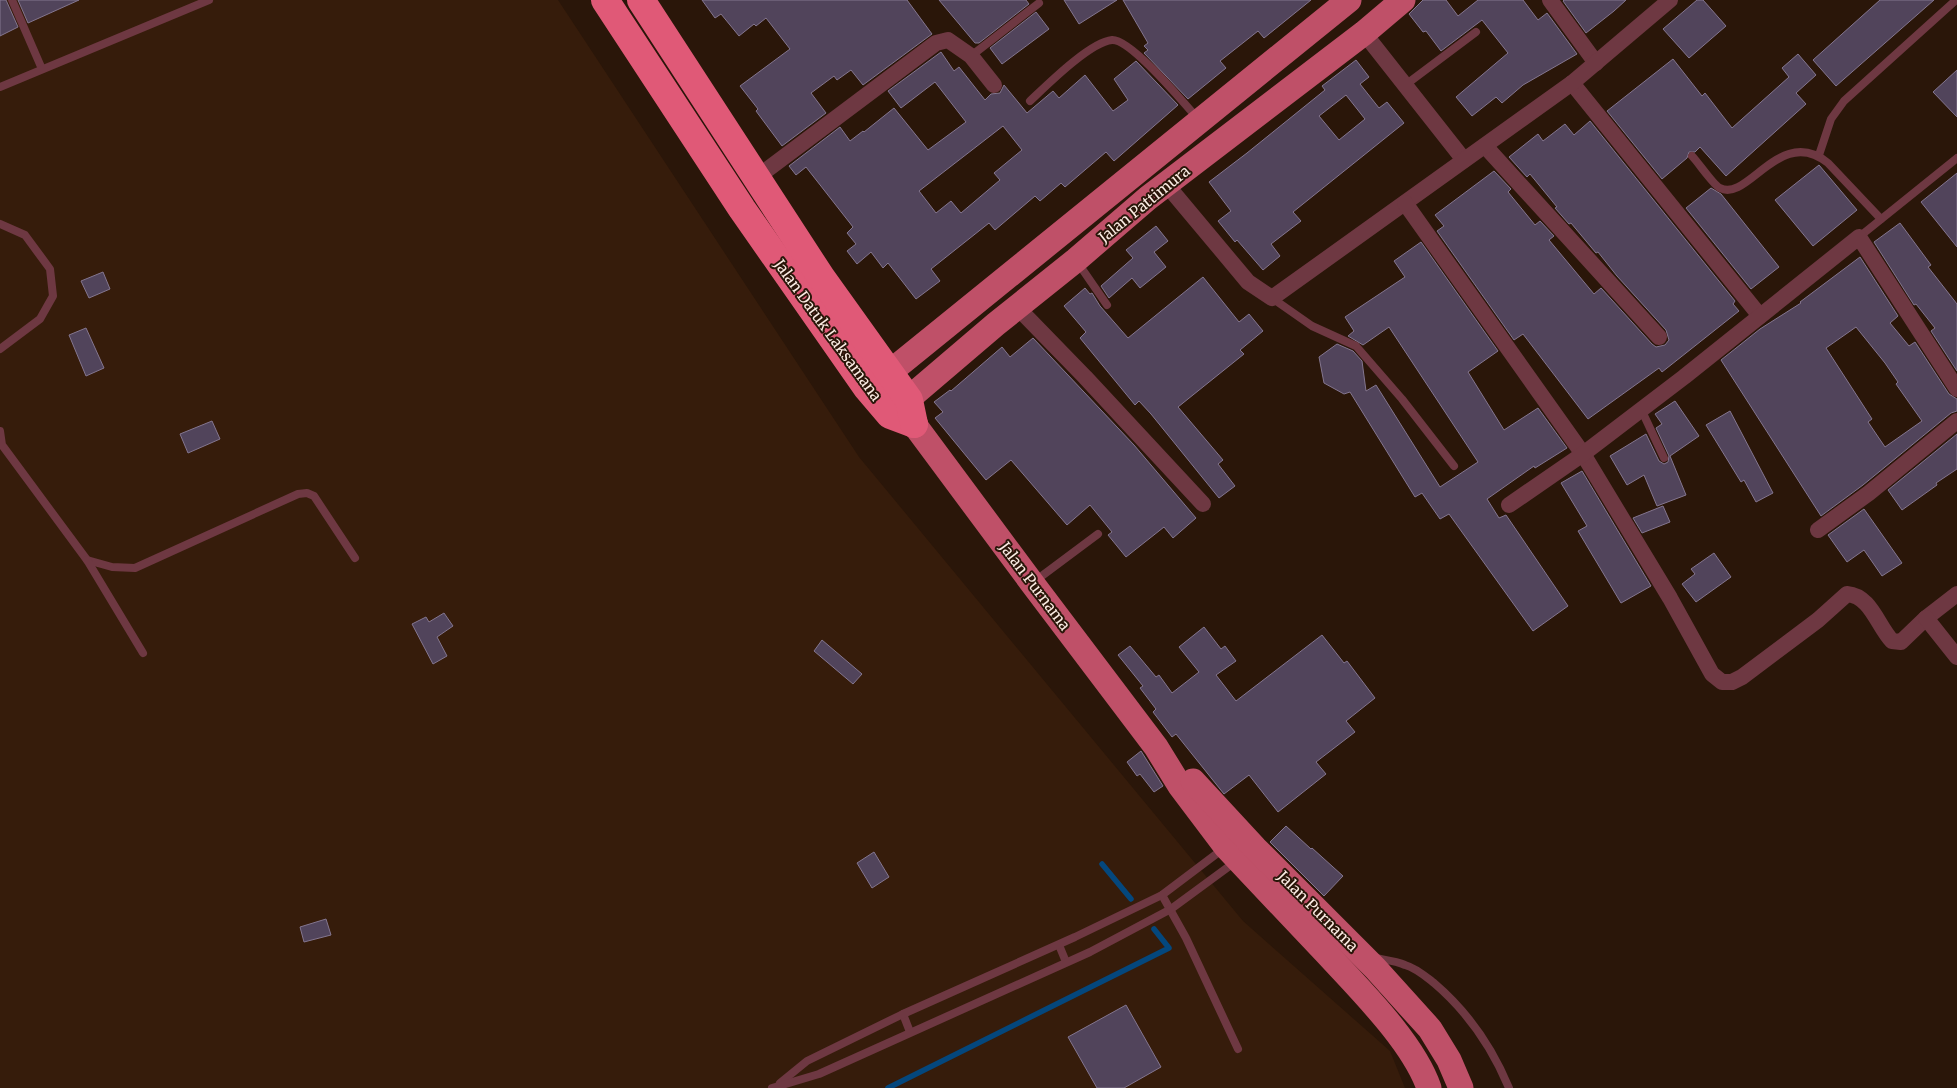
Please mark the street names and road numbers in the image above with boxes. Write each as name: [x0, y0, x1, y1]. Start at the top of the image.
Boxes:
street label: Jalan Pattimura: [1094, 161, 1194, 247]
street label: Jalan Datuk Laksamana: [770, 255, 886, 405]
street label: Jalan Purnama: [995, 537, 1075, 634]
street label: Jalan Purnama: [1273, 866, 1362, 955]

